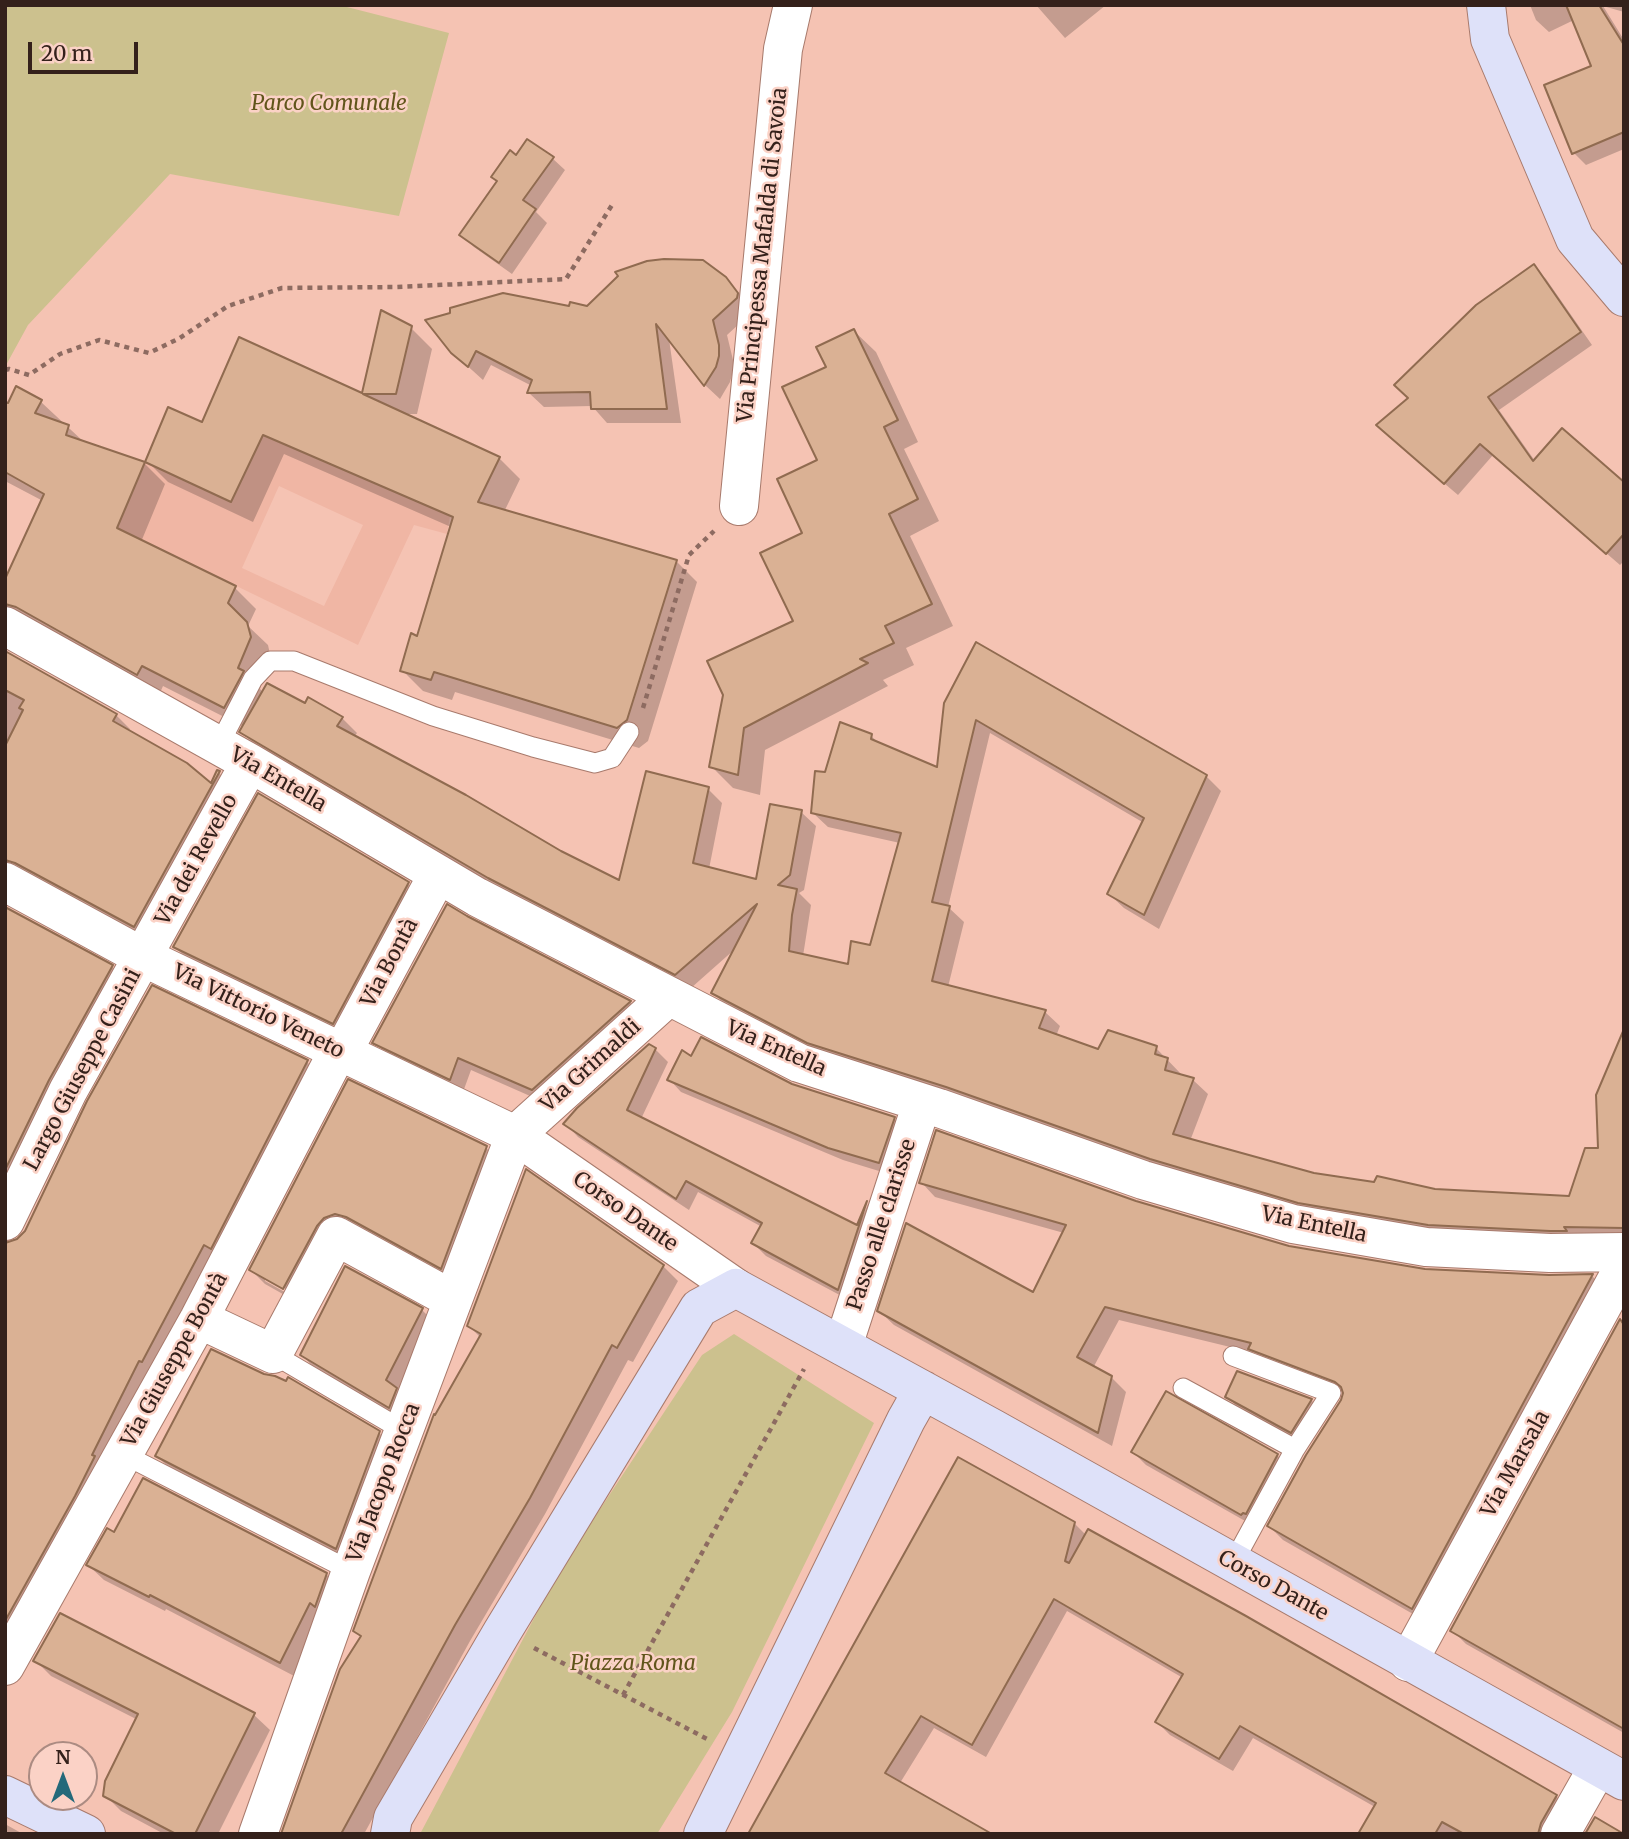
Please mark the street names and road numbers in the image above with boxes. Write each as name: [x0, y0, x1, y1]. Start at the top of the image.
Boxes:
street label: Via Principessa Mafalda di Savoia: [733, 86, 793, 424]
street label: Via Entella: [225, 742, 331, 818]
street label: Via dei Revello: [151, 790, 243, 930]
street label: Via Bontà: [356, 914, 424, 1012]
street label: Via Vittorio Veneto: [168, 960, 348, 1064]
street label: Largo Giuseppe Casini: [19, 965, 147, 1175]
street label: Via Grimaldi: [536, 1014, 646, 1118]
street label: Via Entella: [722, 1016, 830, 1082]
street label: Passo alle clarisse: [842, 1136, 922, 1314]
street label: Corso Dante: [568, 1167, 682, 1257]
street label: Via Entella: [1259, 1202, 1369, 1248]
street label: Via Giuseppe Bontà: [117, 1269, 233, 1451]
street label: Via Jacopo Rocca: [342, 1400, 426, 1566]
street label: Via Marsala: [1476, 1406, 1556, 1522]
street label: Corso Dante: [1214, 1545, 1332, 1627]

